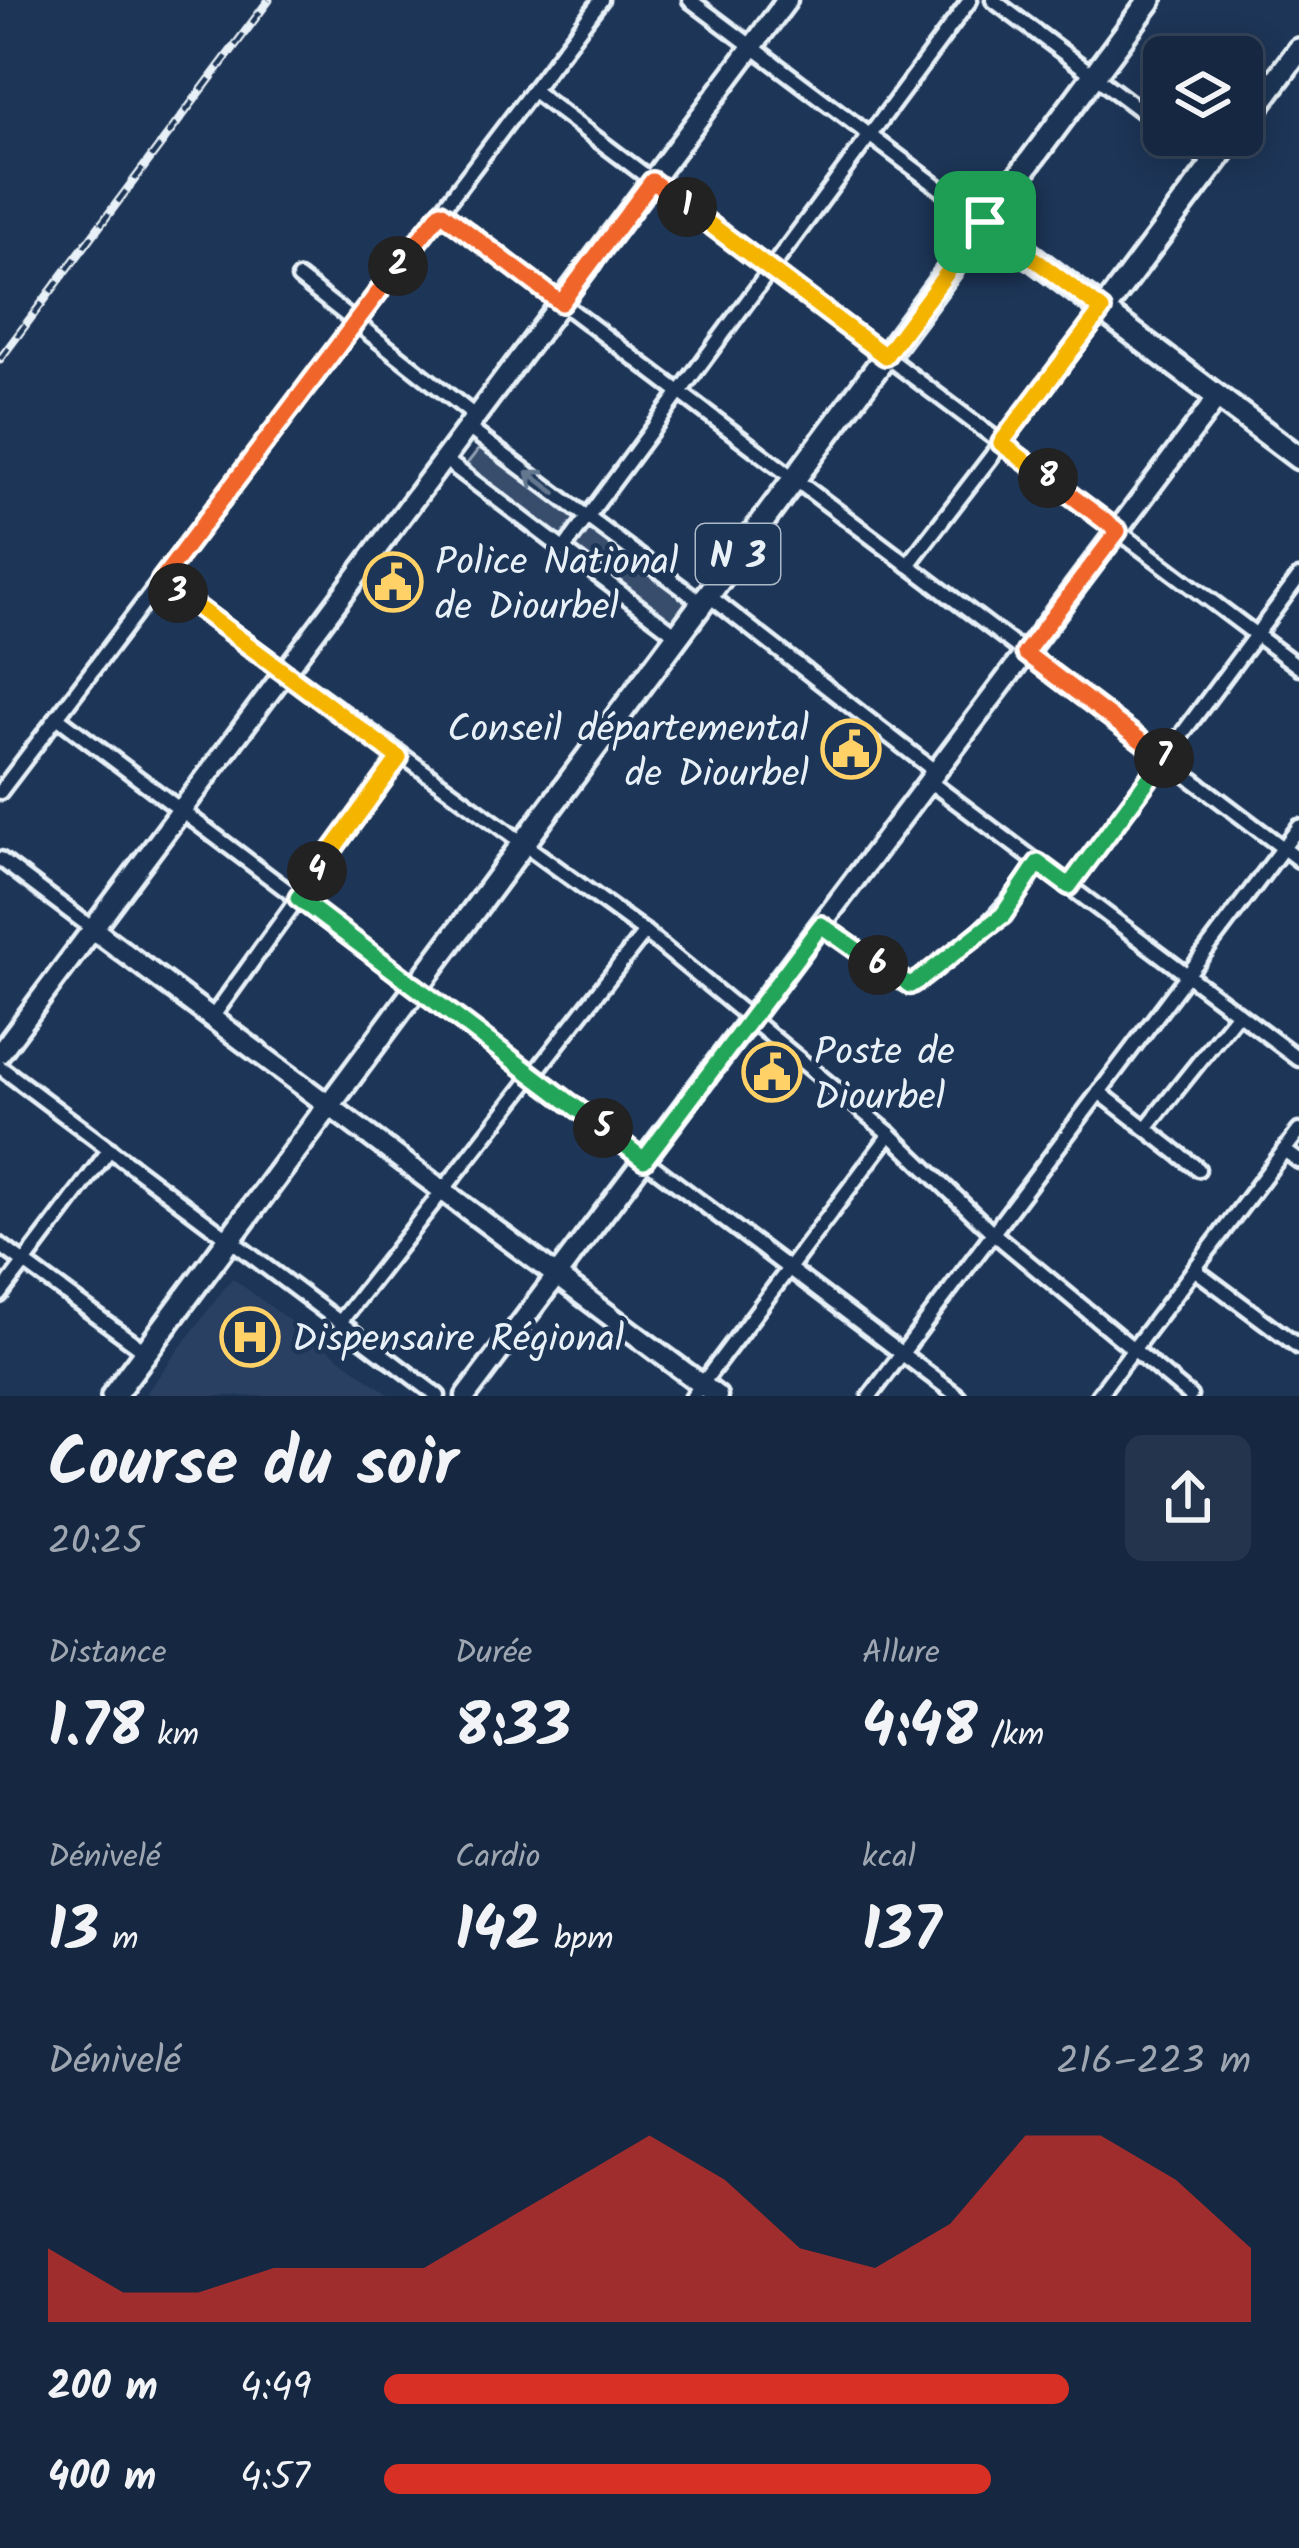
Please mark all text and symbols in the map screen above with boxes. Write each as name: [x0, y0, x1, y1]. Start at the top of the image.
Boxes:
map controls: [1143, 36, 1263, 156]
button: layers: [1143, 36, 1263, 156]
pin: [934, 171, 1036, 273]
pin: 1: [657, 177, 717, 237]
text: 1: [682, 180, 692, 233]
icon: arrive: [952, 189, 1018, 255]
pin: 2: [368, 236, 428, 296]
text: 2: [388, 239, 408, 292]
pin: 8: [1018, 448, 1078, 508]
text: 8: [1038, 451, 1058, 504]
one-way arrow: [525, 470, 558, 496]
road number: N 3: [696, 524, 780, 584]
place label: Police National de Diourbel: [435, 533, 679, 640]
public building icon: Police National de Diourbel: [362, 551, 424, 613]
pin: 3: [148, 563, 208, 623]
text: 3: [169, 566, 187, 619]
place label: Conseil départemental de Diourbel: [447, 700, 809, 807]
public building icon: Conseil départemental de Diourbel: [820, 718, 882, 780]
pin: 7: [1134, 728, 1194, 788]
text: 7: [1156, 731, 1172, 784]
pin: 4: [287, 841, 347, 901]
text: 4: [308, 844, 326, 897]
pin: 6: [848, 935, 908, 995]
text: 6: [869, 938, 887, 991]
place label: Poste de Diourbel: [814, 1023, 955, 1130]
public building icon: Poste de Diourbel: [741, 1041, 803, 1103]
pin: 5: [573, 1098, 633, 1158]
text: 5: [595, 1101, 611, 1154]
hospital icon: Dispensaire Régional: [219, 1306, 281, 1368]
place label: Dispensaire Régional: [292, 1310, 624, 1372]
text: Course du soir: [48, 1414, 458, 1519]
button: share: [1125, 1435, 1251, 1561]
text: 20:25: [48, 1512, 143, 1574]
text: Distance: [48, 1628, 167, 1681]
text: Durée: [455, 1628, 532, 1681]
text: Allure: [862, 1628, 940, 1681]
text: 1.78: [48, 1681, 144, 1777]
text: 8:33: [455, 1681, 571, 1777]
text: 4:48: [862, 1681, 978, 1777]
text: km: [144, 1710, 199, 1763]
text: /km: [978, 1710, 1044, 1763]
text: Dénivelé: [48, 1832, 161, 1885]
text: Cardio: [455, 1832, 540, 1885]
text: kcal: [862, 1832, 916, 1885]
text: 13: [48, 1885, 99, 1981]
text: 142: [455, 1885, 541, 1981]
text: 137: [862, 1885, 941, 1981]
text: m: [99, 1914, 138, 1967]
text: bpm: [541, 1914, 613, 1967]
text: Dénivelé: [48, 2032, 181, 2094]
text: 216–223 m: [1056, 2032, 1251, 2094]
text: 200 m: [48, 2358, 158, 2420]
text: 4:49: [240, 2358, 312, 2420]
text: 400 m: [48, 2448, 156, 2510]
text: 4:57: [240, 2448, 310, 2510]

